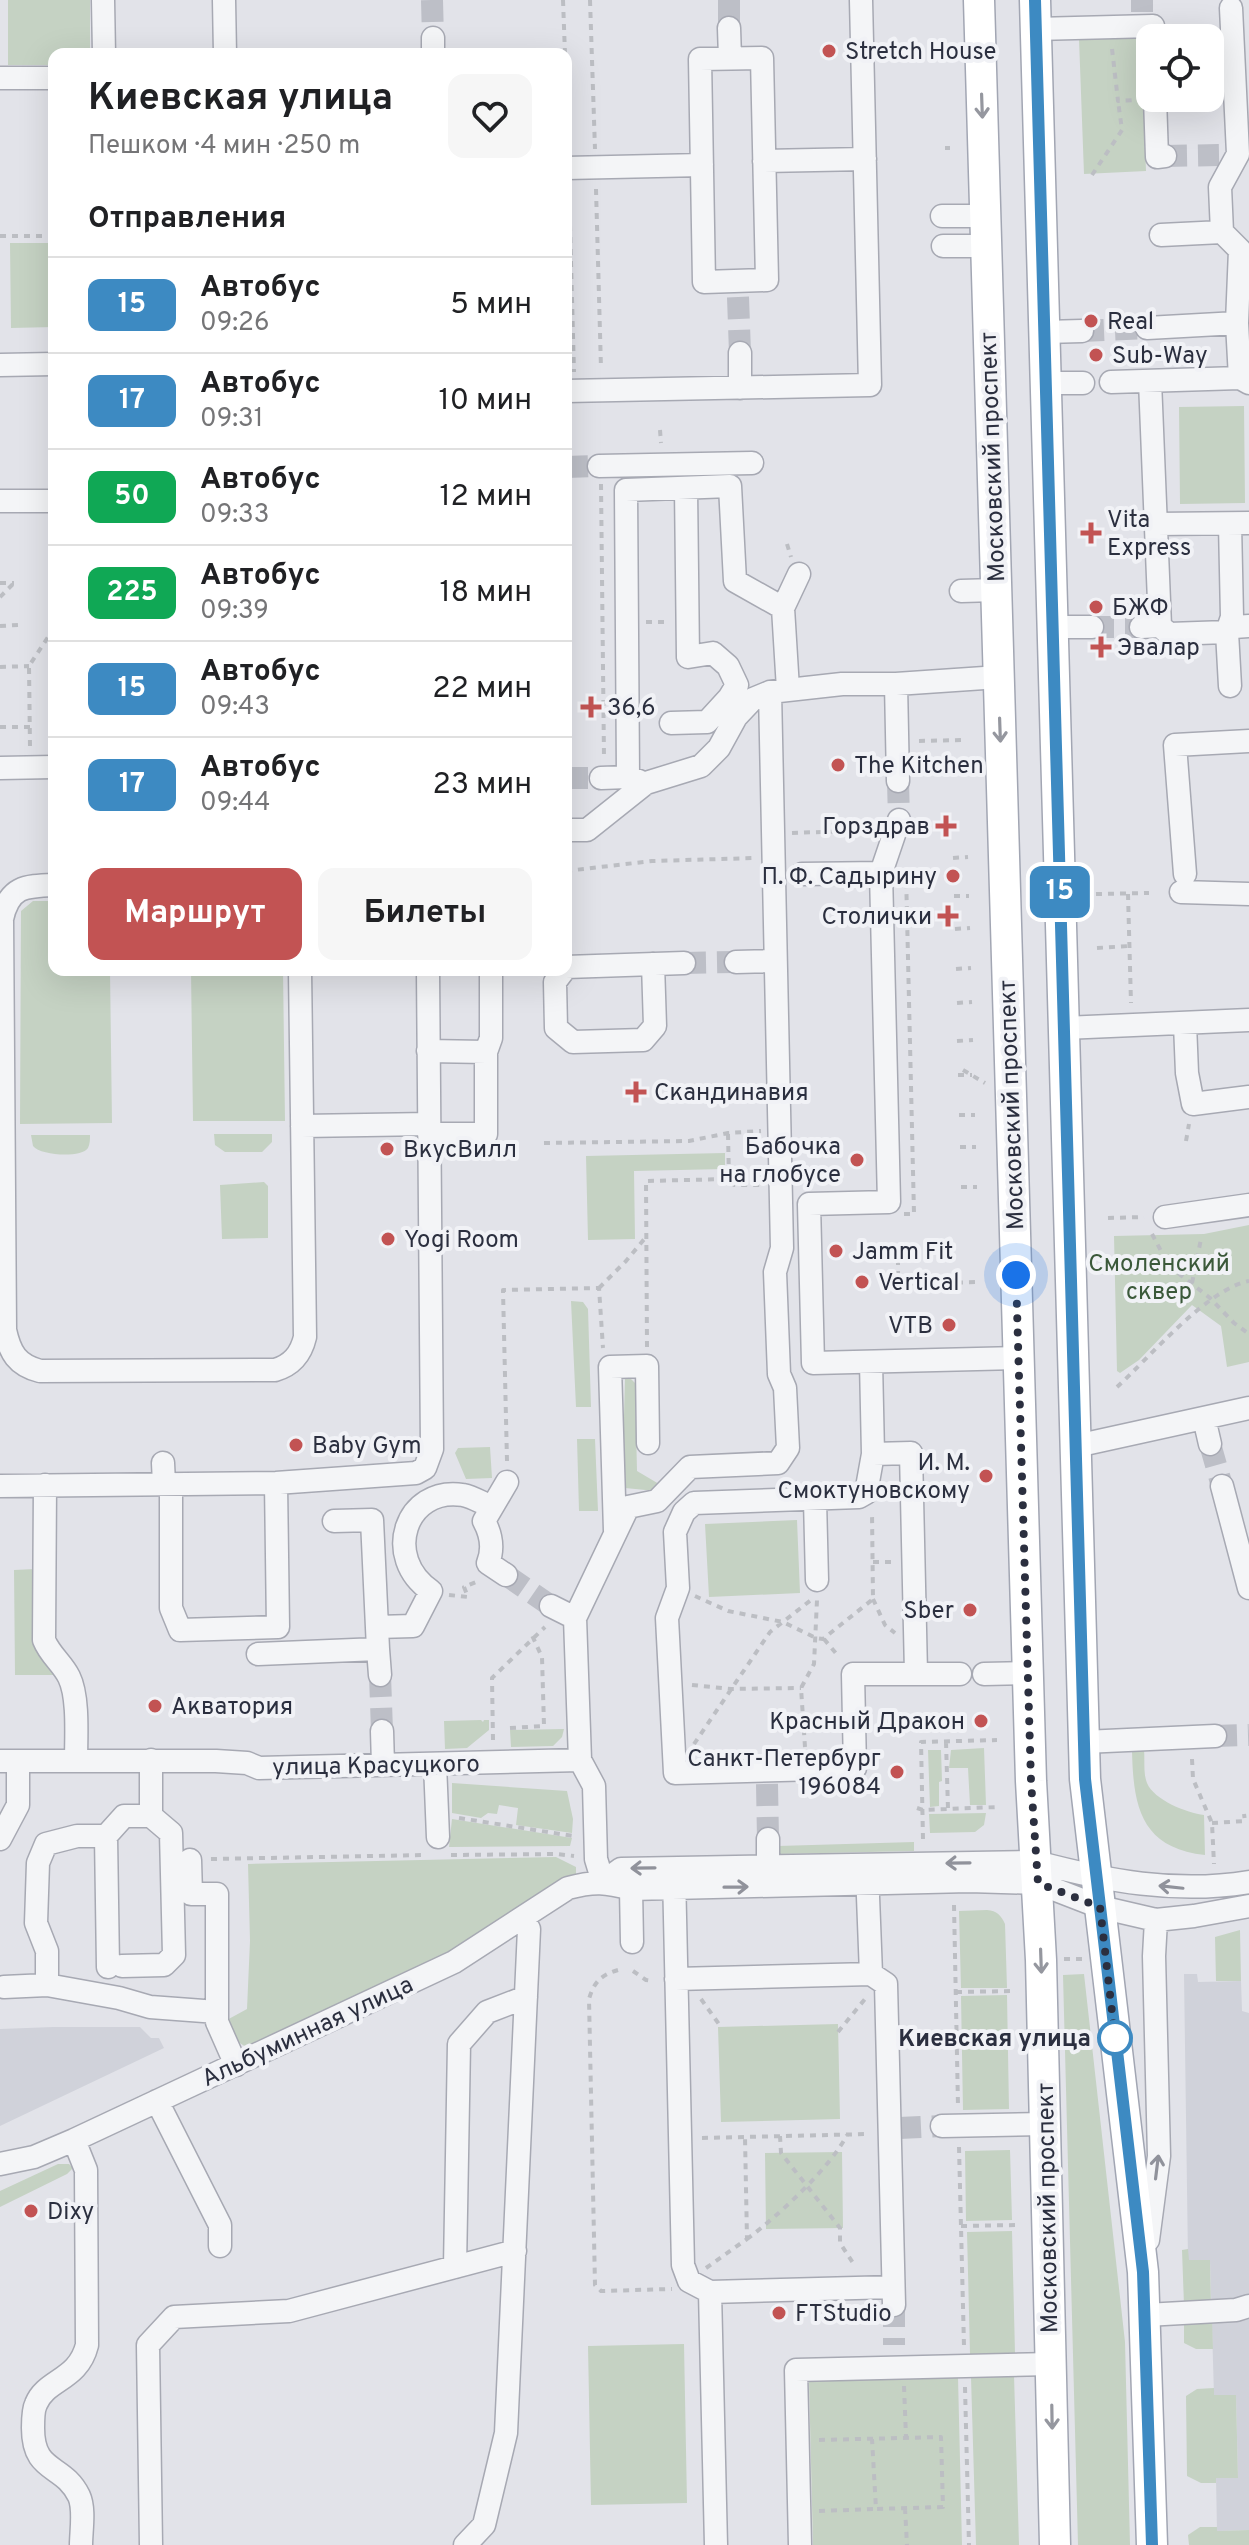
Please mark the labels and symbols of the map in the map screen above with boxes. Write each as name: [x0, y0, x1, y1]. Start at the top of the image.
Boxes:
place label: Stretch House: [845, 38, 996, 68]
marker: Stretch House: [820, 42, 838, 60]
one-way arrow: [975, 92, 990, 119]
place label: Real: [1107, 308, 1154, 338]
marker: Real: [1082, 312, 1100, 330]
street label: Московский проспект: [975, 331, 1013, 583]
place label: Sub-Way: [1112, 342, 1208, 372]
marker: Sub-Way: [1087, 346, 1105, 364]
place label: Vita Express: [1107, 506, 1191, 564]
marker: Vita Express: [1082, 524, 1100, 542]
place label: БЖФ: [1112, 594, 1168, 624]
marker: БЖФ: [1087, 598, 1105, 616]
place label: Эвалар: [1117, 634, 1200, 664]
marker: Эвалар: [1092, 638, 1110, 656]
place label: 36,6: [607, 694, 656, 724]
marker: 36,6: [582, 698, 600, 716]
one-way arrow: [993, 716, 1008, 743]
place label: The Kitchen: [854, 752, 984, 782]
marker: The Kitchen: [829, 756, 847, 774]
place label: Горздрав: [822, 813, 930, 843]
marker: Горздрав: [937, 817, 955, 835]
place label: П. Ф. Садырину: [762, 863, 937, 893]
line badge: 15: [1024, 866, 1096, 918]
marker: П. Ф. Садырину: [944, 867, 962, 885]
place label: Столички: [822, 903, 932, 933]
marker: Столички: [939, 907, 957, 925]
street label: Московский проспект: [994, 979, 1032, 1231]
place label: Скандинавия: [654, 1079, 809, 1109]
marker: Скандинавия: [625, 1081, 647, 1103]
place label: Бабочка на глобусе: [719, 1133, 841, 1191]
place label: ВкусВилл: [403, 1136, 517, 1166]
marker: ВкусВилл: [378, 1140, 396, 1158]
marker: Бабочка на глобусе: [848, 1151, 866, 1169]
place label: Yogi Room: [404, 1226, 519, 1256]
marker: Yogi Room: [379, 1230, 397, 1248]
place label: Jamm Fit: [852, 1238, 953, 1268]
marker: Jamm Fit: [827, 1242, 845, 1260]
park label: Смоленский сквер: [1088, 1250, 1230, 1308]
your location: [996, 1255, 1036, 1295]
place label: Vertical: [878, 1269, 960, 1299]
marker: Vertical: [853, 1273, 871, 1291]
place label: VTB: [888, 1312, 933, 1342]
marker: VTB: [940, 1316, 958, 1334]
place label: Baby Gym: [312, 1432, 422, 1462]
marker: Baby Gym: [287, 1436, 305, 1454]
place label: И. М. Смоктуновскому: [777, 1449, 970, 1507]
marker: И. М. Смоктуновскому: [977, 1467, 995, 1485]
place label: Sber: [903, 1597, 954, 1627]
marker: Sber: [961, 1601, 979, 1619]
place label: Акватория: [171, 1693, 293, 1723]
marker: Акватория: [146, 1697, 164, 1715]
place label: Красный Дракон: [769, 1708, 965, 1738]
marker: Красный Дракон: [972, 1712, 990, 1730]
place label: Санкт-Петербург 196084: [687, 1745, 881, 1803]
street label: улица Красуцкого: [272, 1750, 480, 1784]
marker: Санкт-Петербург 196084: [888, 1763, 906, 1781]
one-way arrow: [945, 1855, 972, 1870]
one-way arrow: [630, 1861, 657, 1876]
one-way arrow: [722, 1879, 749, 1894]
one-way arrow: [1158, 1879, 1185, 1894]
one-way arrow: [1034, 1947, 1049, 1974]
street label: Альбуминная улица: [197, 1971, 418, 2095]
marker: Киевская улица: [1098, 2021, 1132, 2055]
place label: Киевская улица: [898, 2025, 1091, 2055]
street label: Московский проспект: [1032, 2082, 1066, 2333]
one-way arrow: [1149, 2154, 1164, 2181]
place label: Dixy: [47, 2198, 94, 2228]
marker: Dixy: [22, 2202, 40, 2220]
place label: FTStudio: [795, 2300, 892, 2330]
marker: FTStudio: [770, 2304, 788, 2322]
one-way arrow: [1044, 2403, 1060, 2430]

